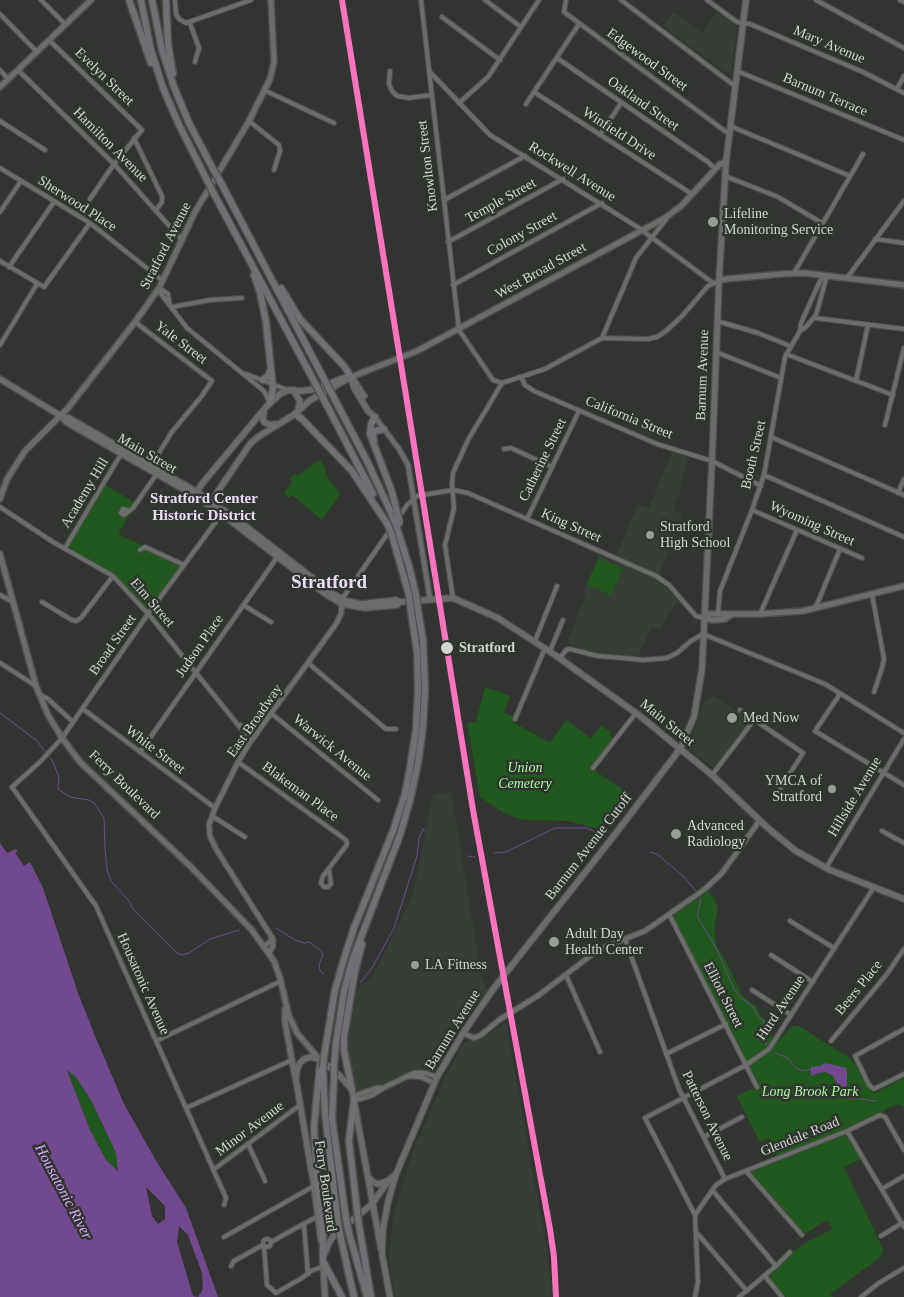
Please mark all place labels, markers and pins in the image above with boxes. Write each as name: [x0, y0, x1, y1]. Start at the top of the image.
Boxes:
place label: Lifeline Monitoring Service: [724, 206, 846, 238]
marker: Lifeline Monitoring Service: [706, 215, 720, 229]
place label: Stratford High School: [660, 519, 738, 552]
marker: Stratford High School: [644, 529, 656, 541]
marker: Stratford: [439, 640, 455, 656]
place label: Stratford: [459, 640, 521, 656]
place label: Med Now: [743, 710, 804, 726]
marker: Med Now: [725, 711, 739, 725]
place label: YMCA of Stratford: [764, 773, 822, 806]
marker: YMCA of Stratford: [826, 783, 838, 795]
place label: Advanced Radiology: [687, 818, 753, 850]
marker: Advanced Radiology: [669, 827, 683, 841]
place label: Adult Day Health Center: [565, 926, 655, 959]
marker: Adult Day Health Center: [547, 935, 561, 949]
place label: LA Fitness: [425, 957, 491, 973]
marker: LA Fitness: [409, 959, 421, 971]

